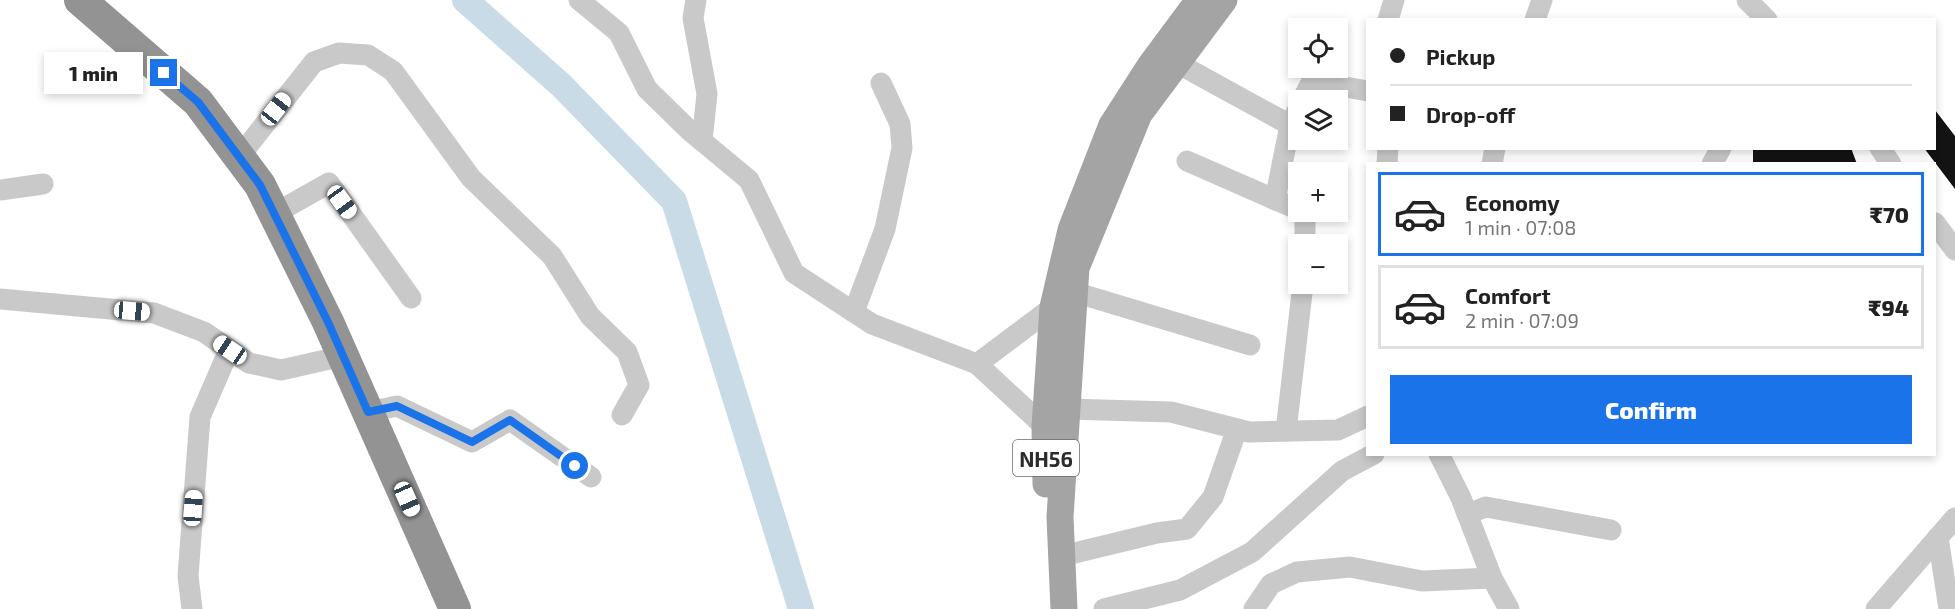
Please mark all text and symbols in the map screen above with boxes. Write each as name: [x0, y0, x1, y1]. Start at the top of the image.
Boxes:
map controls: [1288, 18, 1348, 294]
button: locate: [1288, 18, 1348, 78]
text: Pickup: [1426, 43, 1495, 69]
callout: 1 min: [44, 52, 143, 94]
route end: [150, 59, 177, 86]
text: 1 min: [69, 61, 118, 85]
car: [258, 89, 294, 129]
button: layers: [1288, 90, 1348, 150]
text: Drop-off: [1426, 101, 1515, 127]
button: +: [1288, 162, 1348, 222]
car: [324, 182, 360, 222]
icon: car: [1393, 187, 1447, 241]
text: Economy: [1465, 189, 1560, 215]
text: ₹70: [1870, 201, 1909, 227]
text: 1 min · 07:08: [1465, 215, 1576, 239]
button: −: [1288, 234, 1348, 294]
icon: car: [1393, 280, 1447, 334]
text: Comfort: [1465, 282, 1550, 308]
text: ₹94: [1868, 294, 1909, 320]
car: [113, 300, 151, 322]
text: 2 min · 07:09: [1465, 308, 1579, 332]
car: [210, 332, 250, 368]
button: Confirm: [1390, 375, 1912, 444]
road number: NH56: [1013, 440, 1079, 476]
route start: [561, 452, 588, 479]
car: [391, 479, 423, 519]
car: [183, 489, 203, 527]

